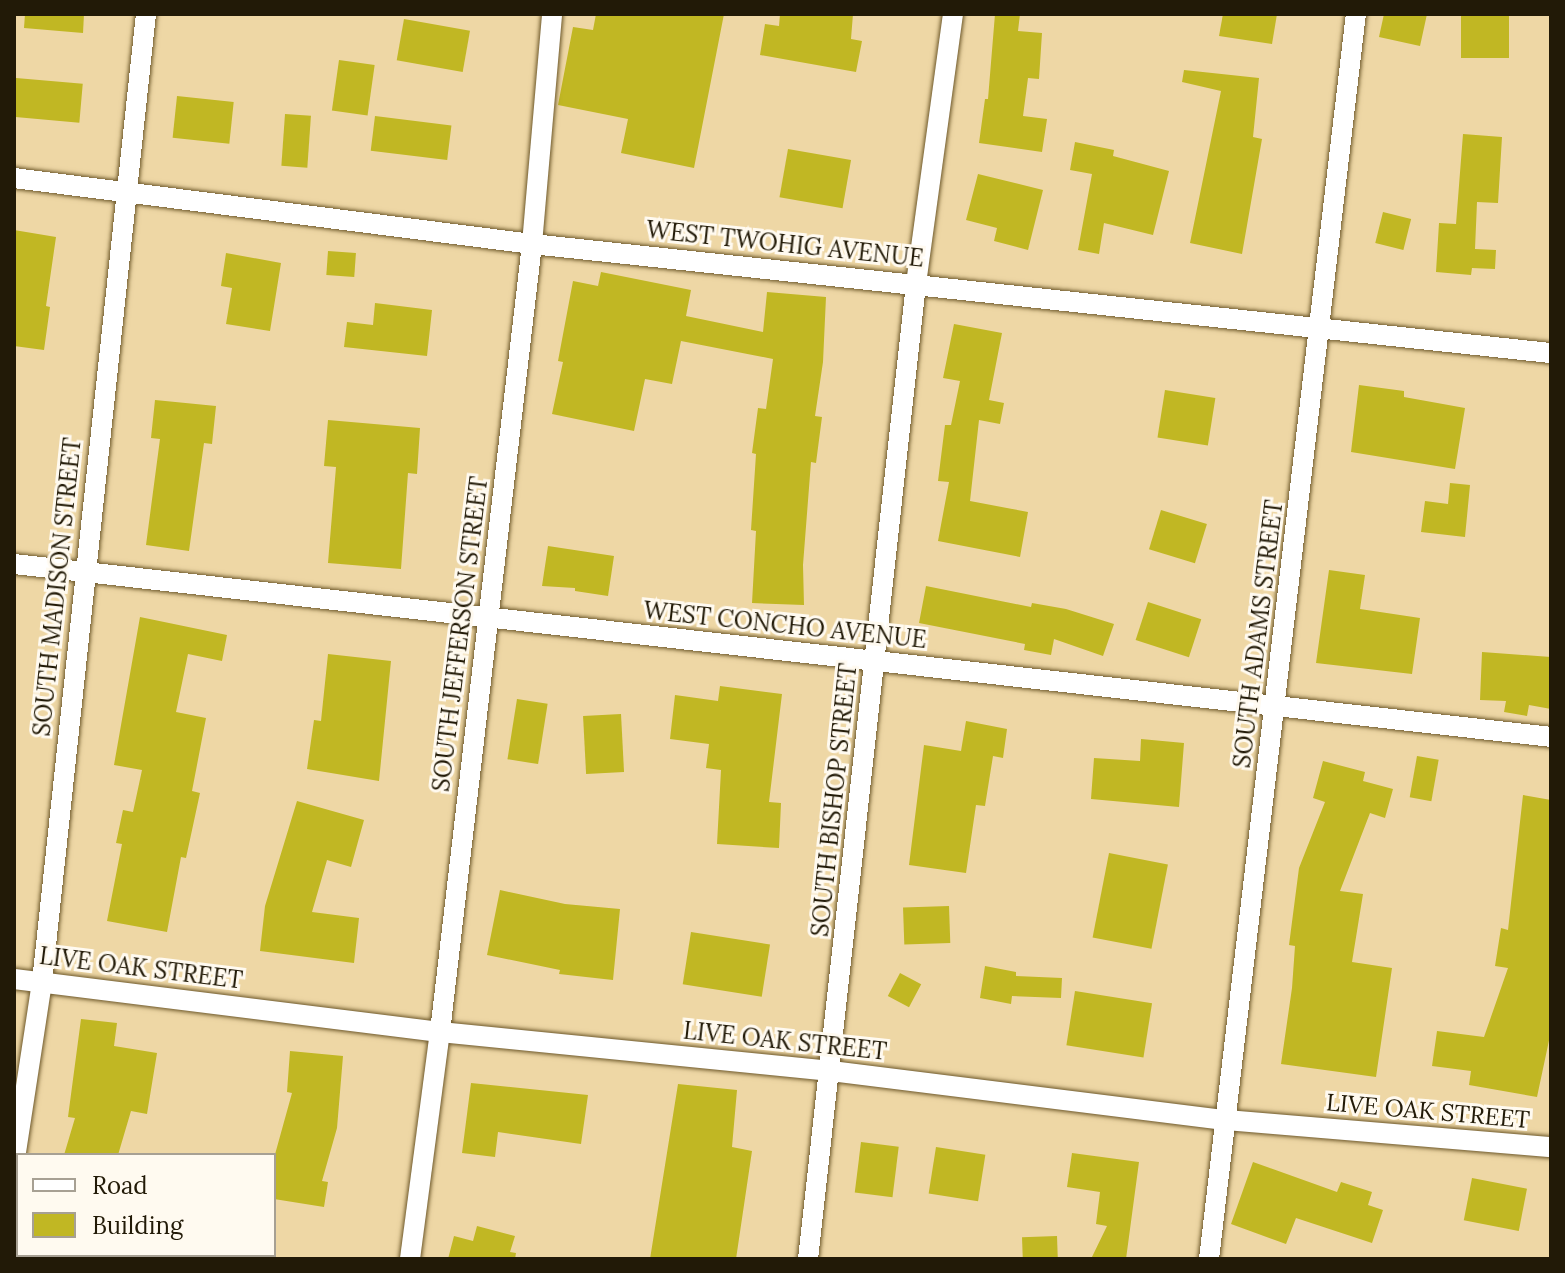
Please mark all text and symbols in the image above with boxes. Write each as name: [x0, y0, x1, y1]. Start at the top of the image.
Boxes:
street label: WEST TWOHIG AVENUE: [645, 215, 925, 273]
street label: SOUTH MADISON STREET: [27, 436, 87, 738]
street label: SOUTH JEFFERSON STREET: [426, 475, 494, 793]
street label: SOUTH ADAMS STREET: [1227, 498, 1289, 770]
street label: WEST CONCHO AVENUE: [642, 596, 928, 654]
street label: SOUTH BISHOP STREET: [805, 662, 863, 938]
street label: LIVE OAK STREET: [38, 941, 244, 995]
street label: LIVE OAK STREET: [682, 1016, 888, 1066]
street label: LIVE OAK STREET: [1325, 1088, 1531, 1134]
legend: [16, 1153, 276, 1257]
text: Road: [92, 1170, 148, 1201]
text: Building: [92, 1210, 183, 1241]

